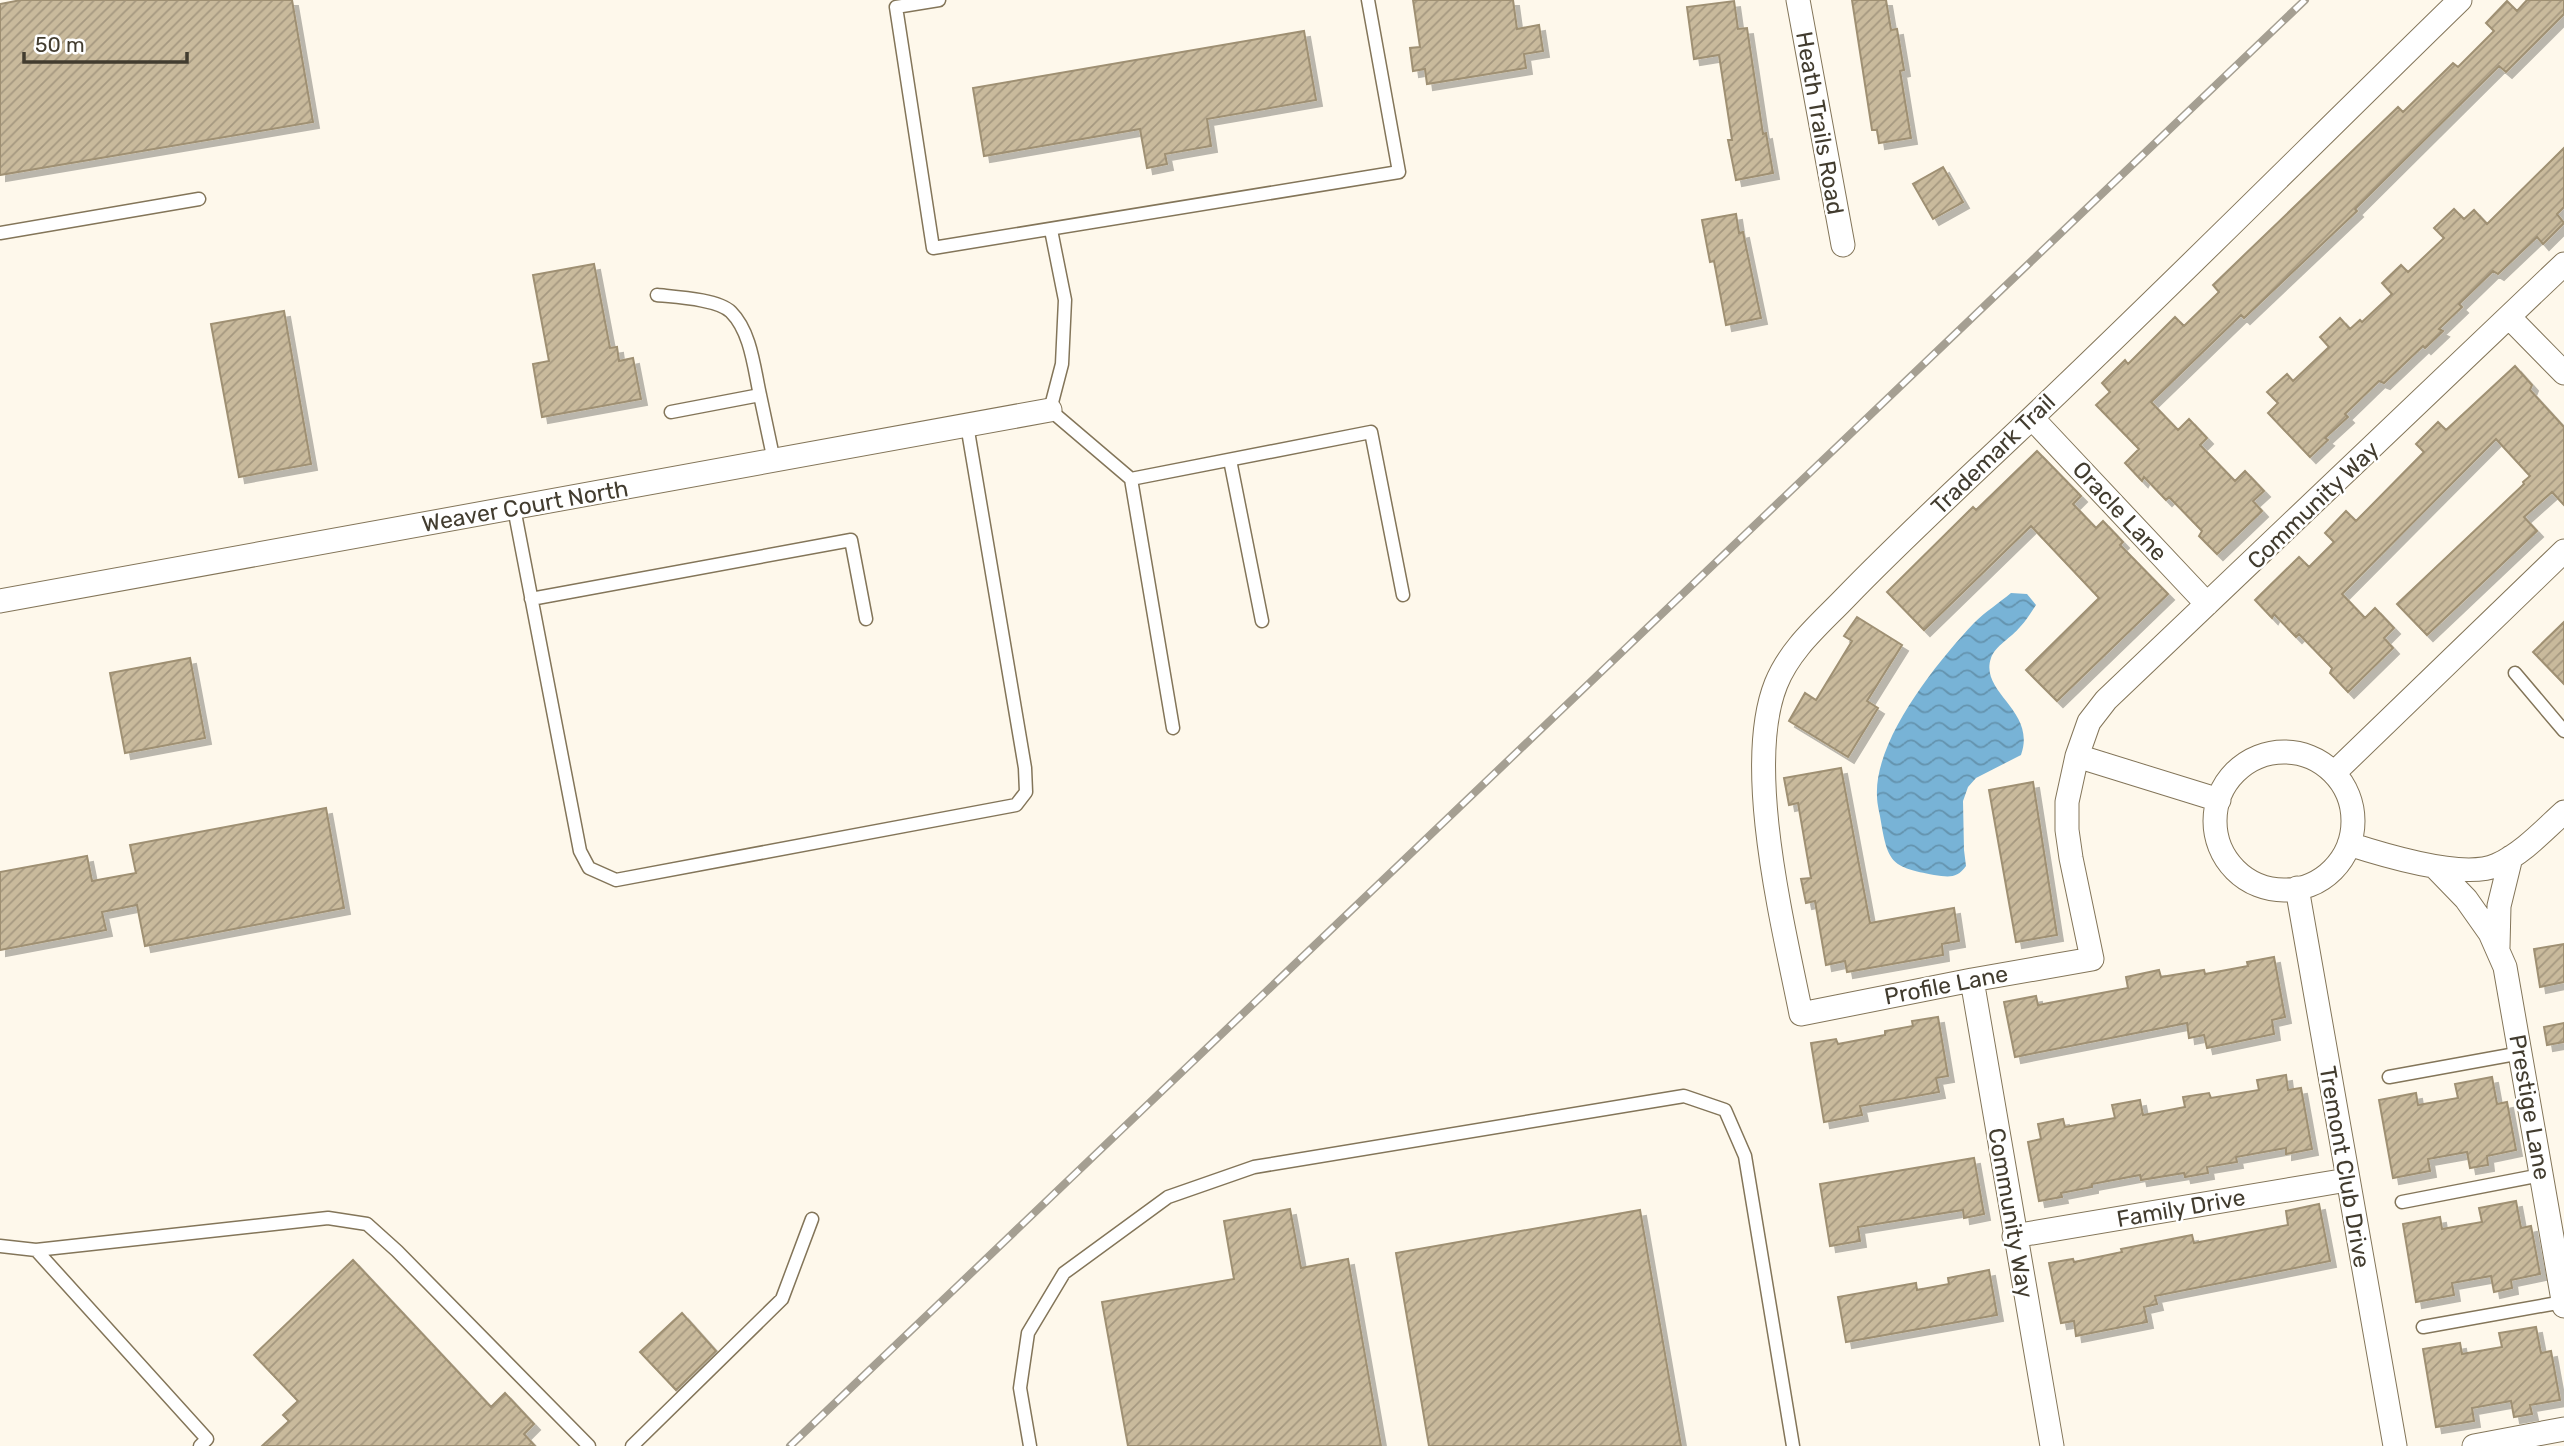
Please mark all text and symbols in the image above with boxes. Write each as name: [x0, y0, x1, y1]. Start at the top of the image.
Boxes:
scale bar: [24, 21, 187, 65]
street label: Heath Trails Road: [1790, 29, 1850, 217]
text: 50 m: [35, 32, 85, 57]
street label: Trademark Trail: [1925, 388, 2061, 520]
street label: Community Way: [2241, 435, 2385, 575]
street label: Oracle Lane: [2067, 455, 2173, 567]
street label: Weaver Court North: [420, 474, 630, 538]
street label: Profile Lane: [1882, 959, 2010, 1011]
street label: Prestige Lane: [2503, 1032, 2557, 1182]
street label: Tremont Club Drive: [2313, 1064, 2377, 1270]
street label: Community Way: [1982, 1126, 2040, 1300]
street label: Family Drive: [2114, 1183, 2248, 1233]

